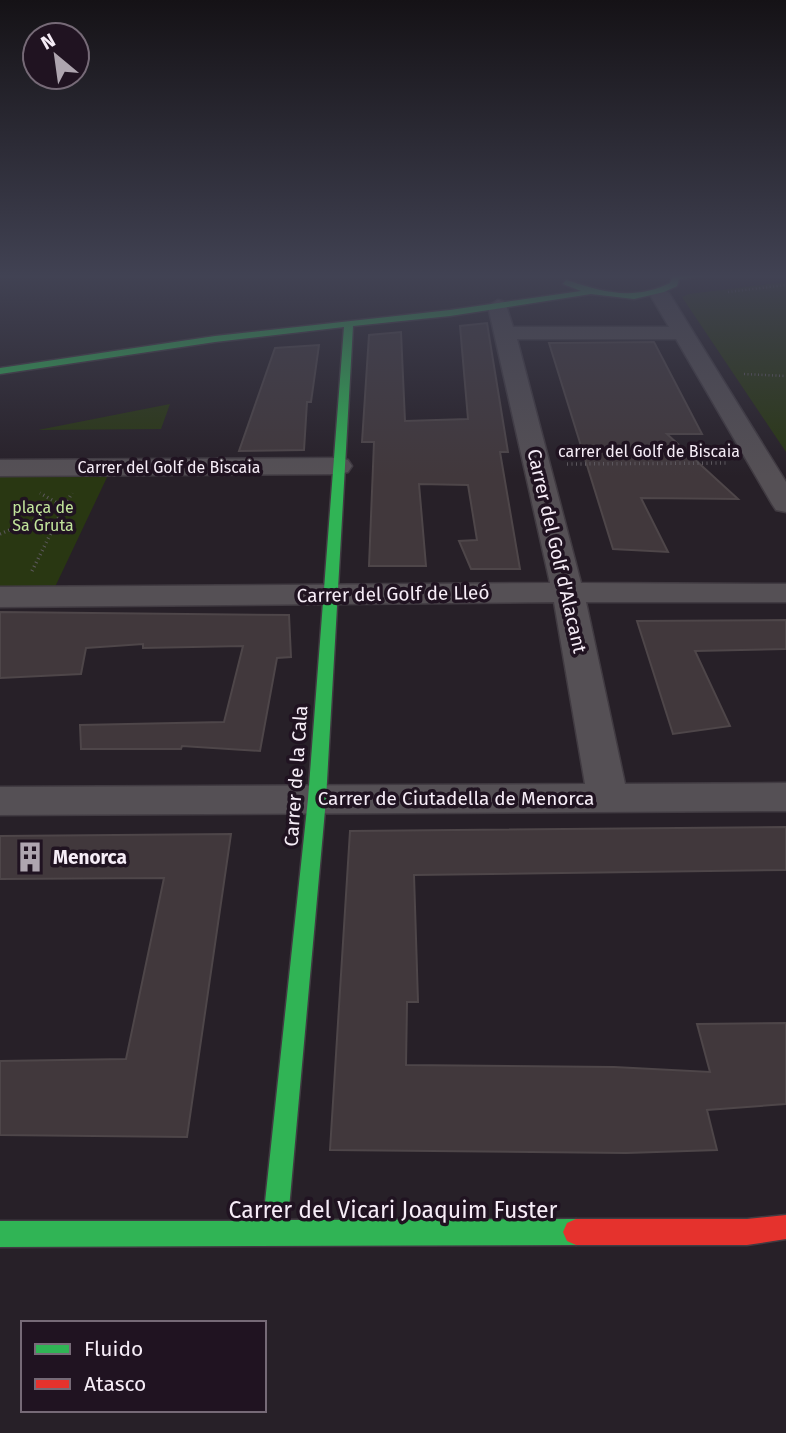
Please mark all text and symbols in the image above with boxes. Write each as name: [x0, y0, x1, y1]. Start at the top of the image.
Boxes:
north arrow: [21, 21, 91, 91]
text: N: [37, 28, 59, 55]
street label: carrer del Golf de Biscaia: [558, 442, 740, 461]
street label: Carrer del Golf d'Alacant: [522, 447, 592, 655]
street label: Carrer del Golf de Biscaia: [77, 458, 261, 477]
park label: plaça de Sa Gruta: [12, 498, 74, 535]
street label: Carrer del Golf de Lleó: [296, 581, 490, 607]
street label: Carrer de la Cala: [280, 705, 312, 847]
street label: Carrer de Ciutadella de Menorca: [318, 787, 594, 810]
building icon: Menorca: [13, 840, 47, 874]
place label: Menorca: [53, 846, 127, 869]
street label: Carrer del Vicari Joaquim Fuster: [229, 1196, 558, 1224]
legend: [21, 1321, 266, 1412]
text: Fluido: [84, 1336, 143, 1362]
text: Atasco: [84, 1371, 146, 1397]

